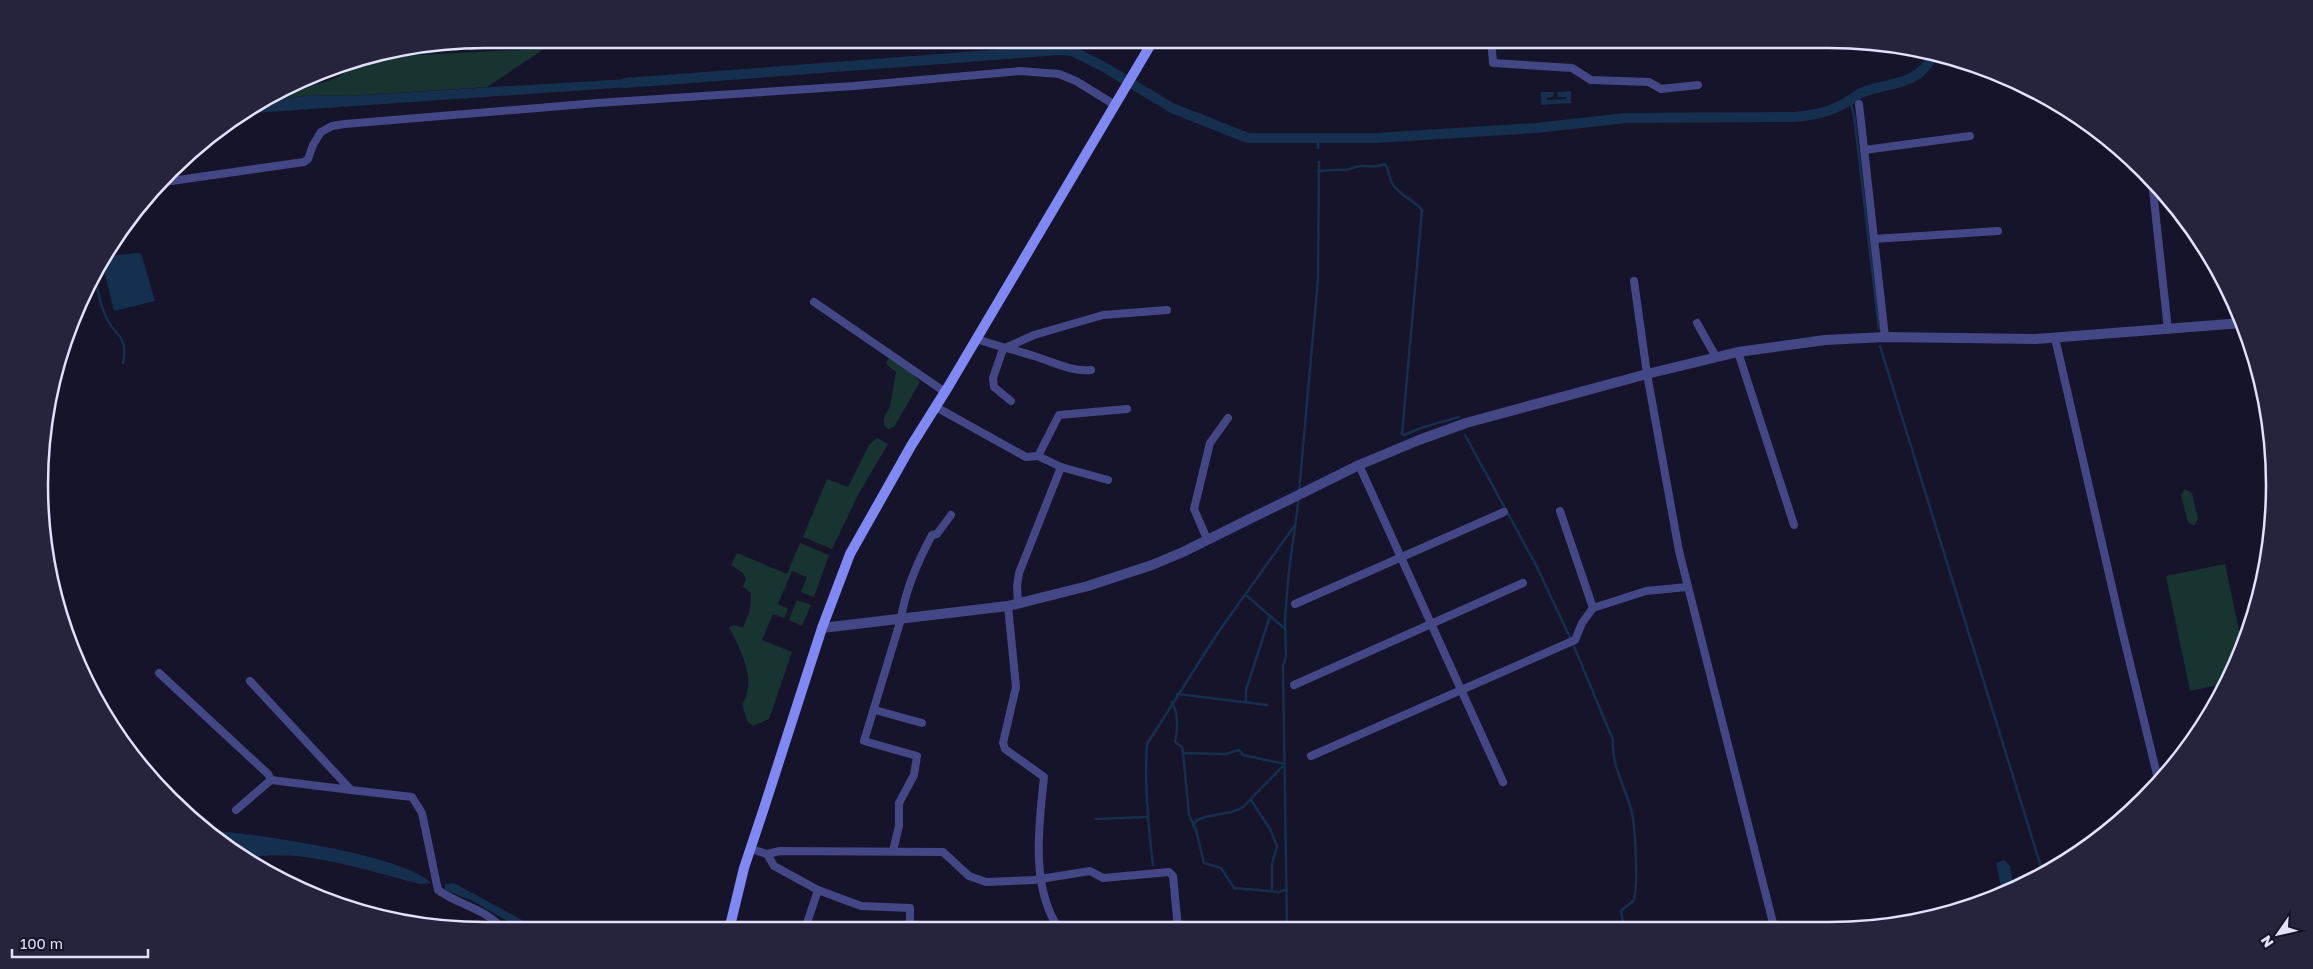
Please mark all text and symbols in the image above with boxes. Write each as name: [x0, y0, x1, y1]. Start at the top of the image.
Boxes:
north arrow: [2253, 909, 2303, 959]
scale bar: [12, 926, 149, 958]
text: N: [2257, 932, 2277, 951]
text: 100 m: [20, 934, 63, 952]

